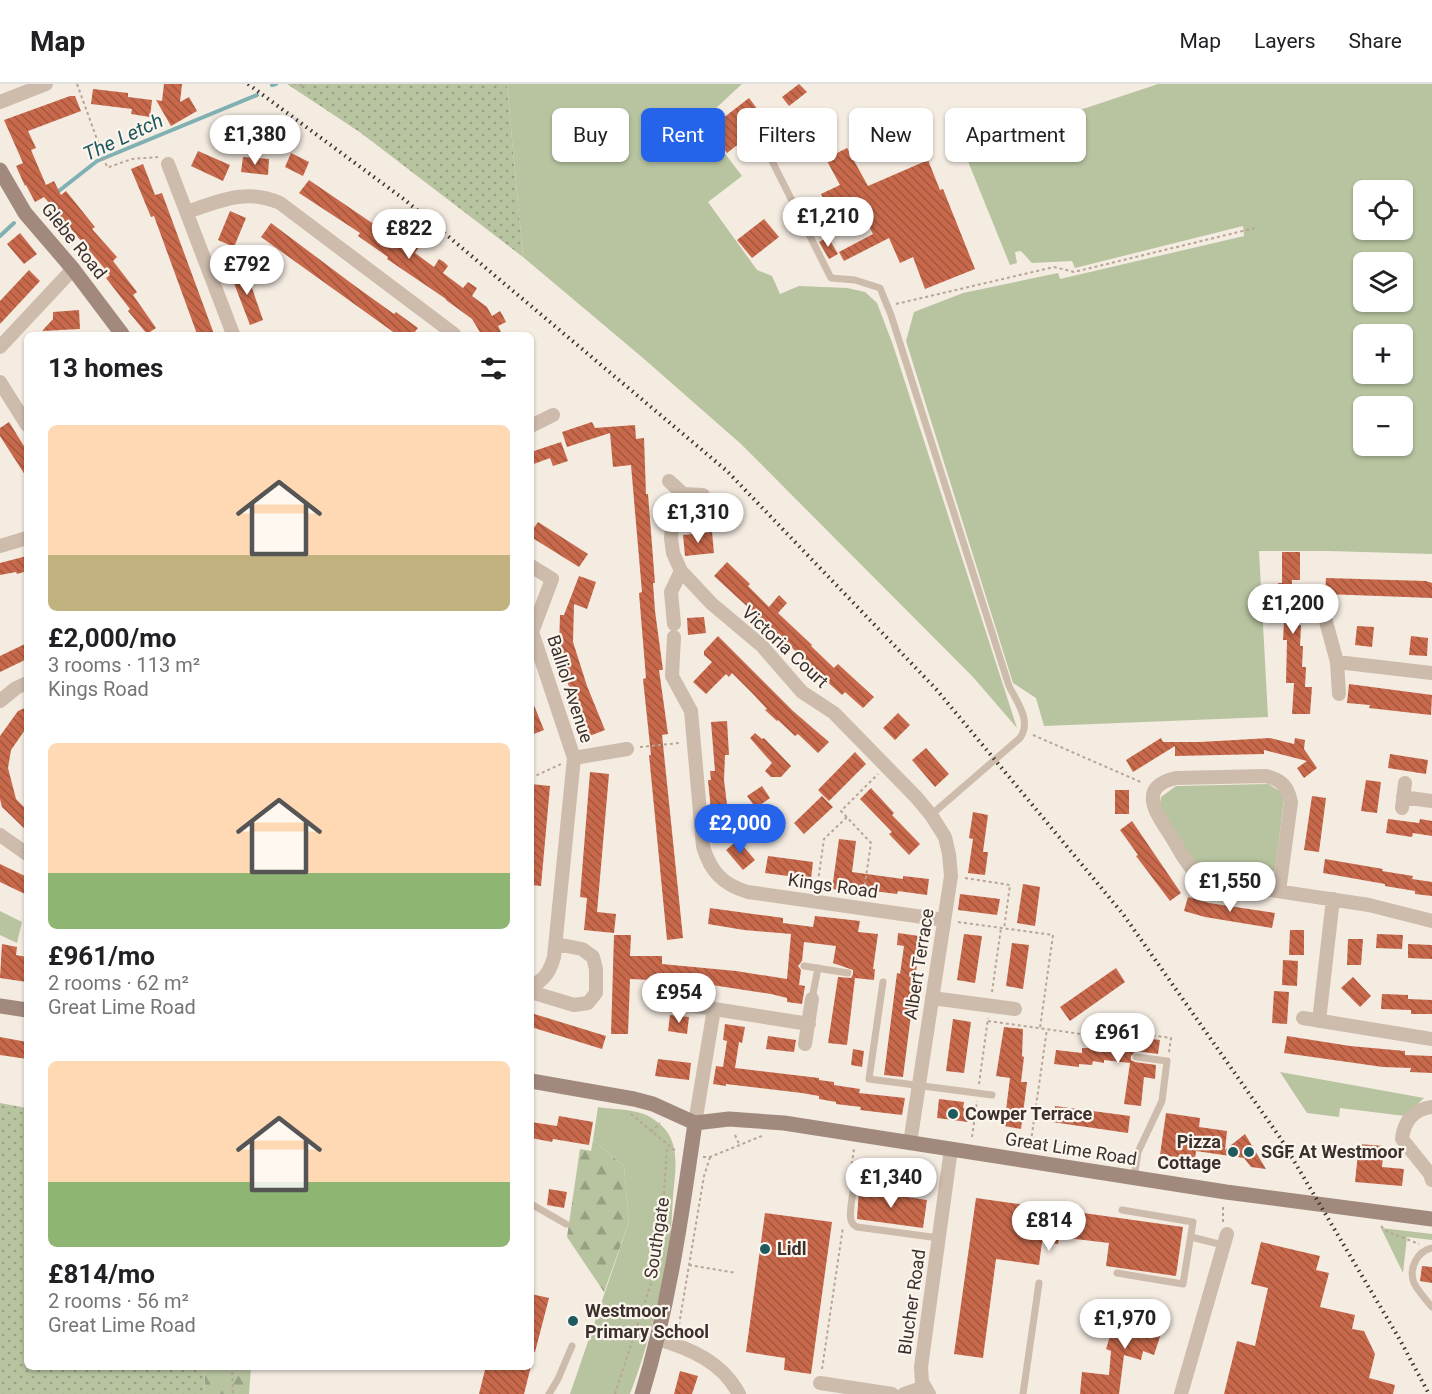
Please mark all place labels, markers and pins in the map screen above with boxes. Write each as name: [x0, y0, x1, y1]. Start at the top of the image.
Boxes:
pin: £1,380: [206, 115, 304, 166]
pin: £1,210: [779, 197, 877, 248]
pin: £822: [373, 209, 445, 260]
pin: £792: [211, 245, 283, 296]
pin: £1,310: [649, 493, 747, 544]
pin: £1,200: [1244, 584, 1342, 635]
pin: £2,000: [691, 804, 789, 855]
pin: £1,550: [1181, 862, 1279, 913]
pin: £954: [643, 973, 715, 1024]
pin: £961: [1082, 1013, 1154, 1064]
place label: Cowper Terrace: [965, 1103, 1093, 1124]
marker: Cowper Terrace: [946, 1107, 960, 1121]
place label: Pizza Cottage: [1157, 1131, 1221, 1173]
place label: SGF At Westmoor: [1261, 1141, 1405, 1162]
marker: Pizza Cottage: [1226, 1145, 1240, 1159]
marker: SGF At Westmoor: [1242, 1145, 1256, 1159]
pin: £1,340: [842, 1158, 940, 1209]
pin: £814: [1013, 1201, 1085, 1252]
place label: Lidl: [777, 1238, 806, 1259]
marker: Lidl: [758, 1242, 772, 1256]
pin: £1,970: [1076, 1299, 1174, 1350]
place label: Westmoor Primary School: [585, 1300, 709, 1342]
marker: Westmoor Primary School: [566, 1314, 580, 1328]

